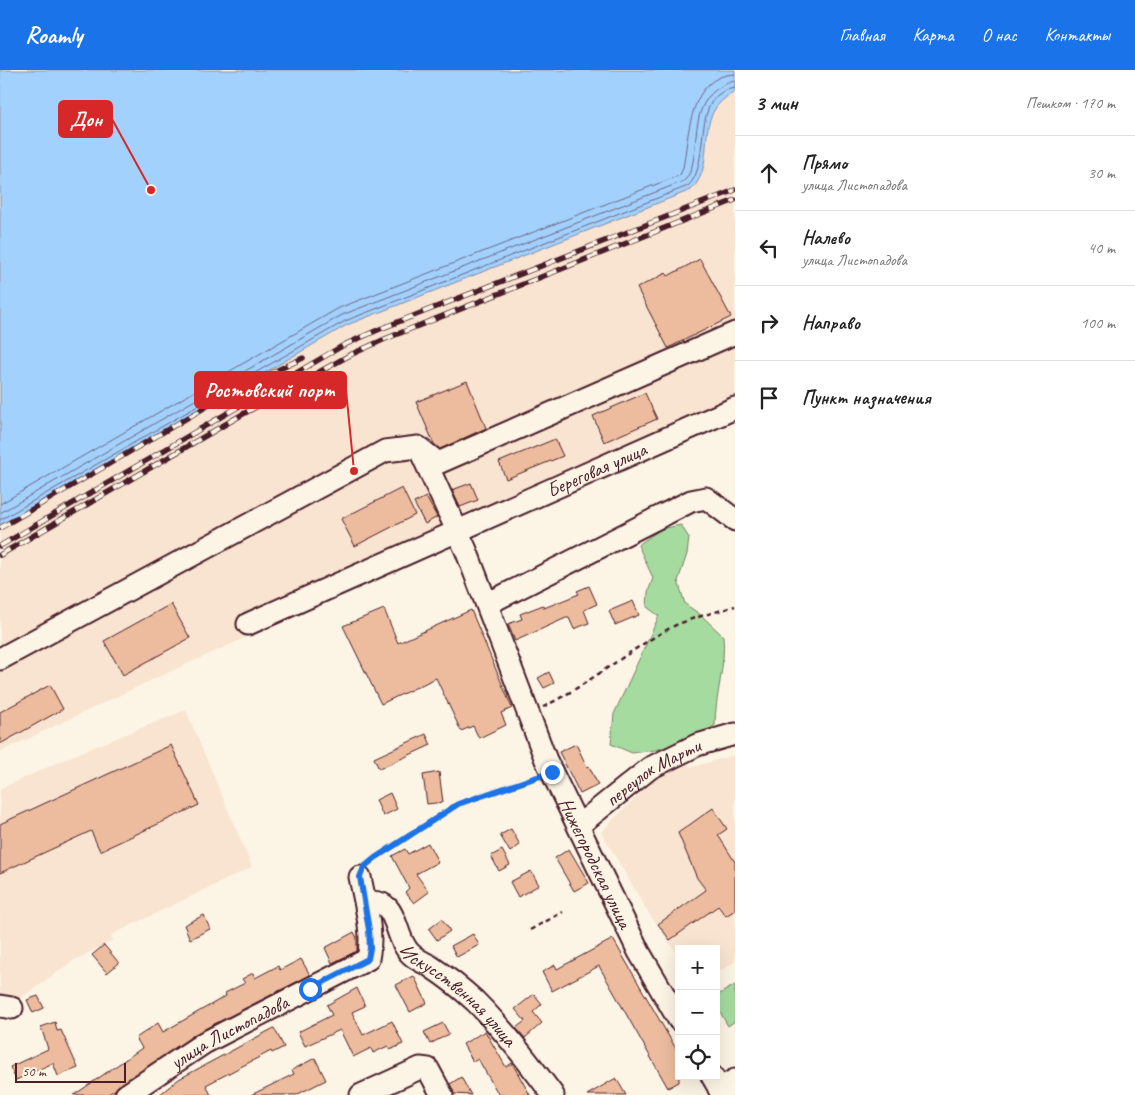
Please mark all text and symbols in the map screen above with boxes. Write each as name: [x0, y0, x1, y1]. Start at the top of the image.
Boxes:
text: Roamly: [25, 20, 82, 50]
text: Главная: [840, 24, 885, 46]
text: Карта: [913, 24, 954, 46]
text: О нас: [982, 24, 1017, 46]
text: Контакты: [1045, 24, 1110, 46]
text: 3 мин: [755, 90, 798, 116]
text: Пешком · 170 m: [1026, 93, 1115, 113]
callout: Дон: [59, 101, 112, 137]
text: Дон: [70, 106, 104, 132]
text: Прямо: [802, 151, 847, 175]
icon: ahead: [755, 159, 783, 187]
text: 30 m: [1088, 163, 1115, 183]
text: улица Листопадова: [802, 175, 907, 195]
text: Налево: [802, 226, 850, 250]
icon: left: [755, 234, 783, 262]
text: 40 m: [1088, 238, 1115, 258]
text: улица Листопадова: [802, 250, 907, 270]
icon: right: [755, 309, 783, 337]
text: Направо: [802, 311, 860, 335]
text: 100 m: [1081, 313, 1115, 333]
callout: Ростовский порт: [195, 372, 346, 408]
text: Ростовский порт: [205, 377, 336, 403]
icon: arrive: [755, 384, 783, 412]
text: Пункт назначения: [802, 386, 931, 410]
street label: Береговая улица: [543, 436, 652, 503]
street label: переулок Марти: [600, 733, 706, 812]
route end: [541, 761, 564, 784]
street label: Нижегородская улица: [553, 793, 638, 934]
street label: Искусственная улица: [394, 939, 523, 1053]
map controls: [675, 945, 720, 1080]
button: +: [675, 945, 720, 990]
route start: [299, 978, 322, 1001]
street label: улица Листопадова: [165, 989, 294, 1076]
button: −: [675, 990, 720, 1035]
button: locate: [675, 1035, 720, 1080]
scale bar: [15, 1060, 126, 1083]
text: 50 m: [22, 1063, 46, 1080]

